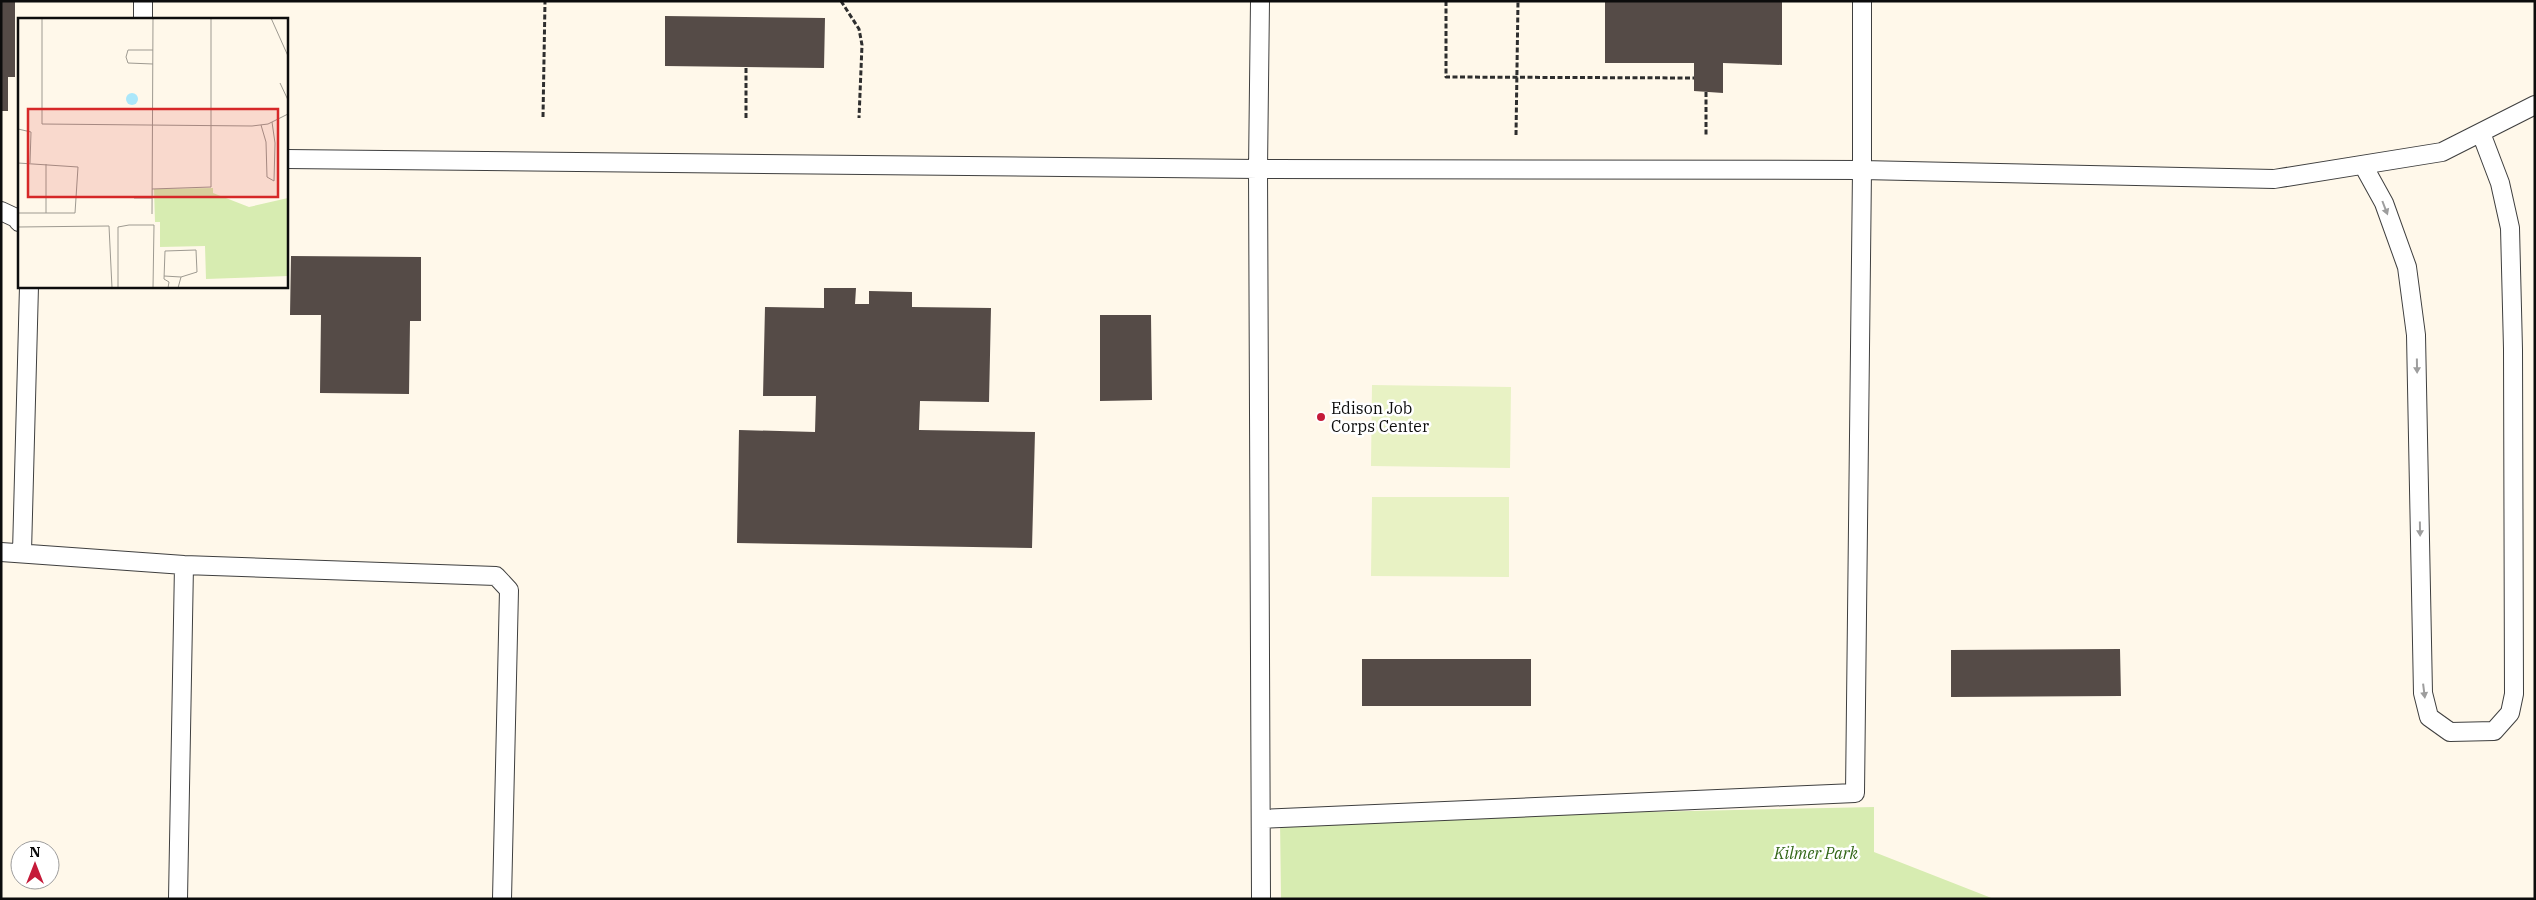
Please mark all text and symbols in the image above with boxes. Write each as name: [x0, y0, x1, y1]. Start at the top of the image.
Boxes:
inset map: [18, 18, 288, 288]
one-way arrow: [2382, 201, 2390, 215]
one-way arrow: [2413, 358, 2421, 374]
place label: Edison Job Corps Center: [1331, 398, 1429, 436]
marker: Edison Job Corps Center: [1315, 411, 1327, 423]
one-way arrow: [2416, 521, 2424, 537]
one-way arrow: [2420, 683, 2428, 699]
north arrow: [10, 840, 60, 890]
text: N: [29, 843, 41, 861]
park label: Kilmer Park: [1773, 843, 1859, 863]

